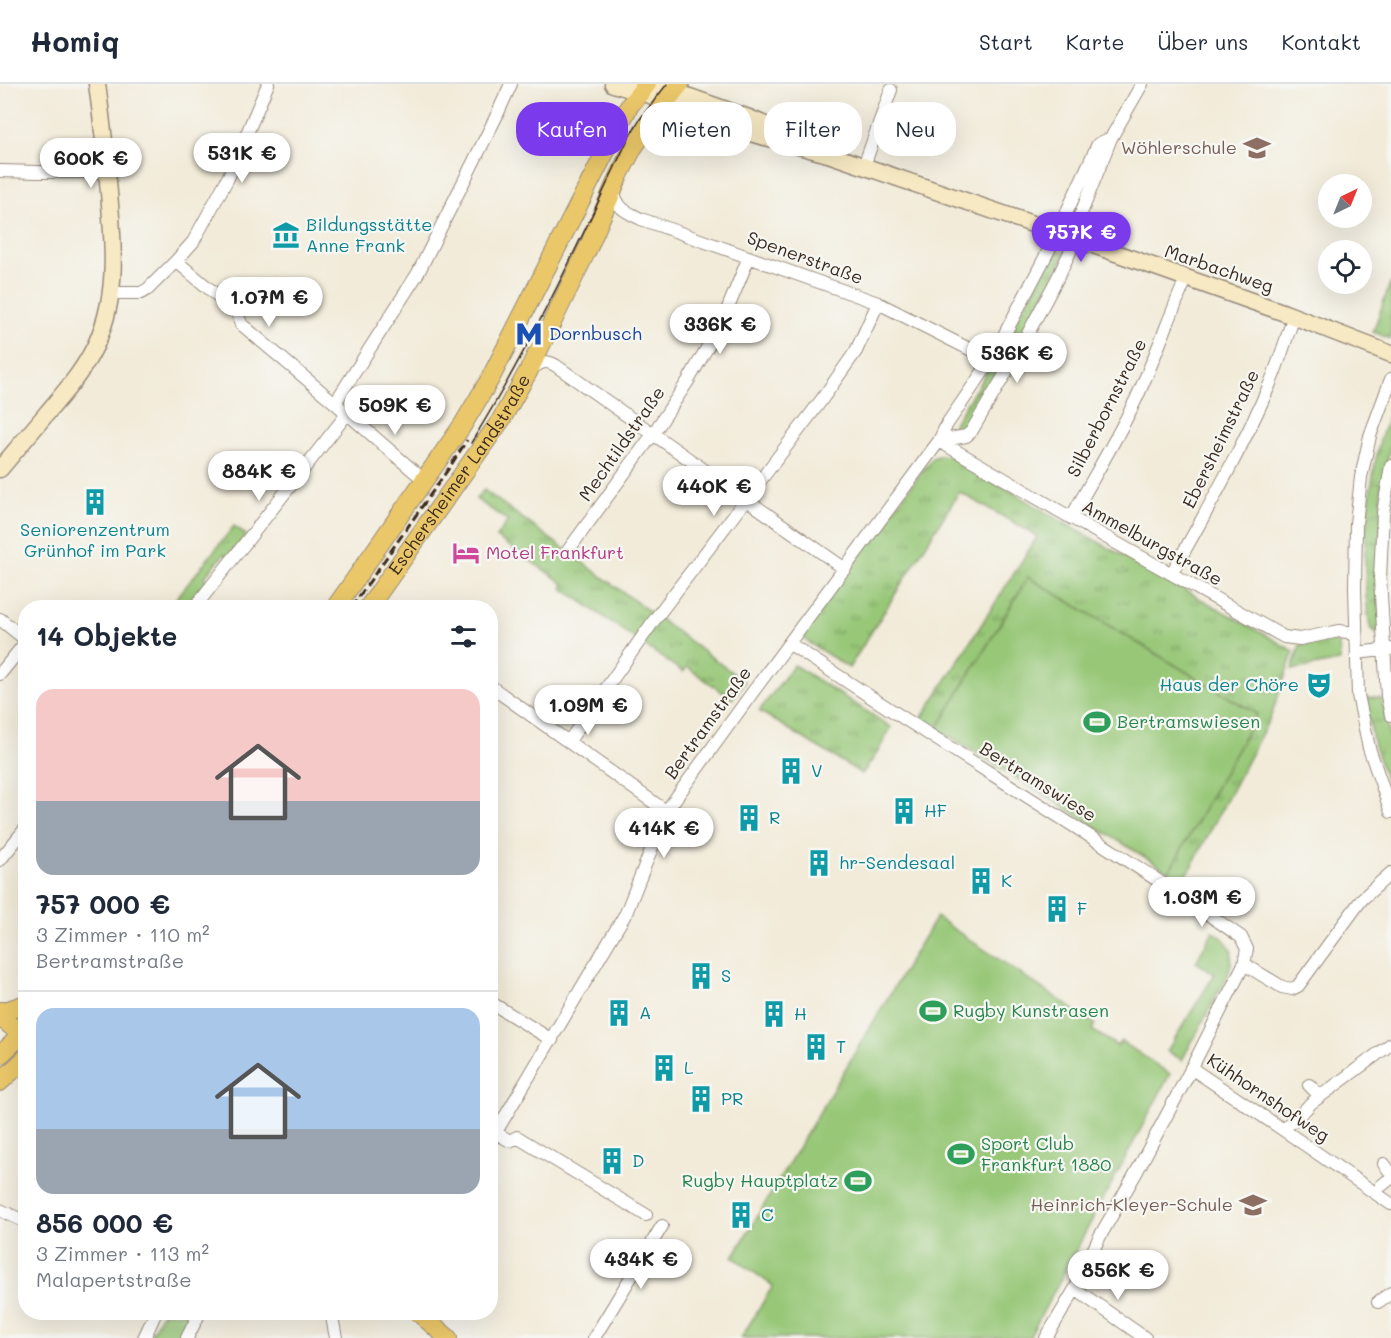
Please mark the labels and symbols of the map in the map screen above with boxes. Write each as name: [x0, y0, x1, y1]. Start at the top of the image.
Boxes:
pin: 531K €: [193, 133, 291, 184]
school or university icon: Wöhlerschule: [1242, 133, 1272, 163]
place label: Wöhlerschule: [1121, 135, 1237, 159]
pin: 600K €: [42, 138, 140, 189]
north arrow: [1318, 174, 1372, 228]
place label: Bildungsstätte Anne Frank: [306, 212, 433, 257]
pin: 757K €: [1032, 212, 1130, 263]
museum icon: Bildungsstätte Anne Frank: [271, 220, 301, 250]
street label: Spenerstraße: [744, 225, 867, 289]
street label: Marbachweg: [1162, 238, 1277, 298]
pin: 1.07M €: [214, 277, 324, 328]
pin: 336K €: [671, 304, 769, 355]
metro station icon: Dornbusch: [514, 319, 544, 349]
place label: Dornbusch: [549, 321, 642, 345]
pin: 536K €: [968, 333, 1066, 384]
street label: Silberbornstraße: [1061, 334, 1151, 481]
street label: Ebersheimstraße: [1176, 365, 1264, 512]
street label: Eschersheimer Landstraße: [382, 370, 535, 579]
street label: Mechtildstraße: [573, 381, 670, 506]
pin: 509K €: [346, 385, 444, 436]
pin: 884K €: [210, 451, 308, 502]
pin: 440K €: [665, 466, 763, 517]
building icon: Seniorenzentrum Grünhof im Park: [80, 487, 110, 517]
street label: Ammelburgstraße: [1078, 494, 1227, 591]
place label: Seniorenzentrum Grünhof im Park: [20, 517, 170, 562]
hotel icon: Motel Frankfurt: [451, 538, 481, 568]
place label: Motel Frankfurt: [486, 540, 624, 564]
street label: Bertramstraße: [658, 661, 756, 783]
theatre icon: Haus der Chöre: [1304, 670, 1334, 700]
place label: Haus der Chöre: [1159, 672, 1299, 696]
pin: 1.09M €: [533, 685, 643, 736]
sports icon: Bertramswiesen: [1082, 707, 1112, 737]
place label: Bertramswiesen: [1117, 709, 1260, 733]
street label: Bertramswiese: [976, 736, 1101, 827]
building icon: V: [776, 756, 806, 786]
place label: V: [811, 758, 823, 782]
building icon: HF: [889, 796, 919, 826]
place label: HF: [924, 798, 947, 822]
building icon: R: [734, 803, 764, 833]
place label: R: [769, 805, 781, 829]
pin: 414K €: [615, 808, 713, 859]
building icon: hr-Sendesaal: [804, 848, 834, 878]
place label: hr-Sendesaal: [839, 850, 955, 874]
building icon: K: [966, 866, 996, 896]
place label: K: [1001, 868, 1012, 892]
pin: 1.03M €: [1147, 877, 1257, 928]
building icon: F: [1042, 894, 1072, 924]
place label: F: [1077, 896, 1087, 920]
building icon: S: [686, 961, 716, 991]
place label: S: [721, 963, 731, 987]
sports icon: Rugby Kunstrasen: [918, 996, 948, 1026]
building icon: A: [604, 998, 634, 1028]
place label: Rugby Kunstrasen: [953, 998, 1109, 1022]
building icon: H: [759, 999, 789, 1029]
place label: A: [639, 1000, 651, 1024]
place label: H: [794, 1001, 807, 1025]
building icon: T: [801, 1032, 831, 1062]
place label: T: [836, 1034, 846, 1058]
street label: Kühhornshofweg: [1203, 1047, 1335, 1147]
building icon: L: [649, 1053, 679, 1083]
place label: L: [684, 1055, 694, 1079]
building icon: PR: [686, 1084, 716, 1114]
place label: PR: [721, 1086, 744, 1110]
place label: Sport Club Frankfurt 1880: [981, 1131, 1111, 1176]
sports icon: Sport Club Frankfurt 1880: [946, 1139, 976, 1169]
building icon: D: [597, 1146, 627, 1176]
place label: D: [632, 1148, 644, 1172]
sports icon: Rugby Hauptplatz: [843, 1166, 873, 1196]
place label: Rugby Hauptplatz: [682, 1168, 838, 1192]
school or university icon: Heinrich-Kleyer-Schule: [1238, 1190, 1268, 1220]
place label: Heinrich-Kleyer-Schule: [1031, 1192, 1233, 1216]
building icon: C: [726, 1200, 756, 1230]
place label: C: [761, 1202, 774, 1226]
pin: 434K €: [592, 1239, 690, 1290]
pin: 856K €: [1069, 1250, 1167, 1301]

